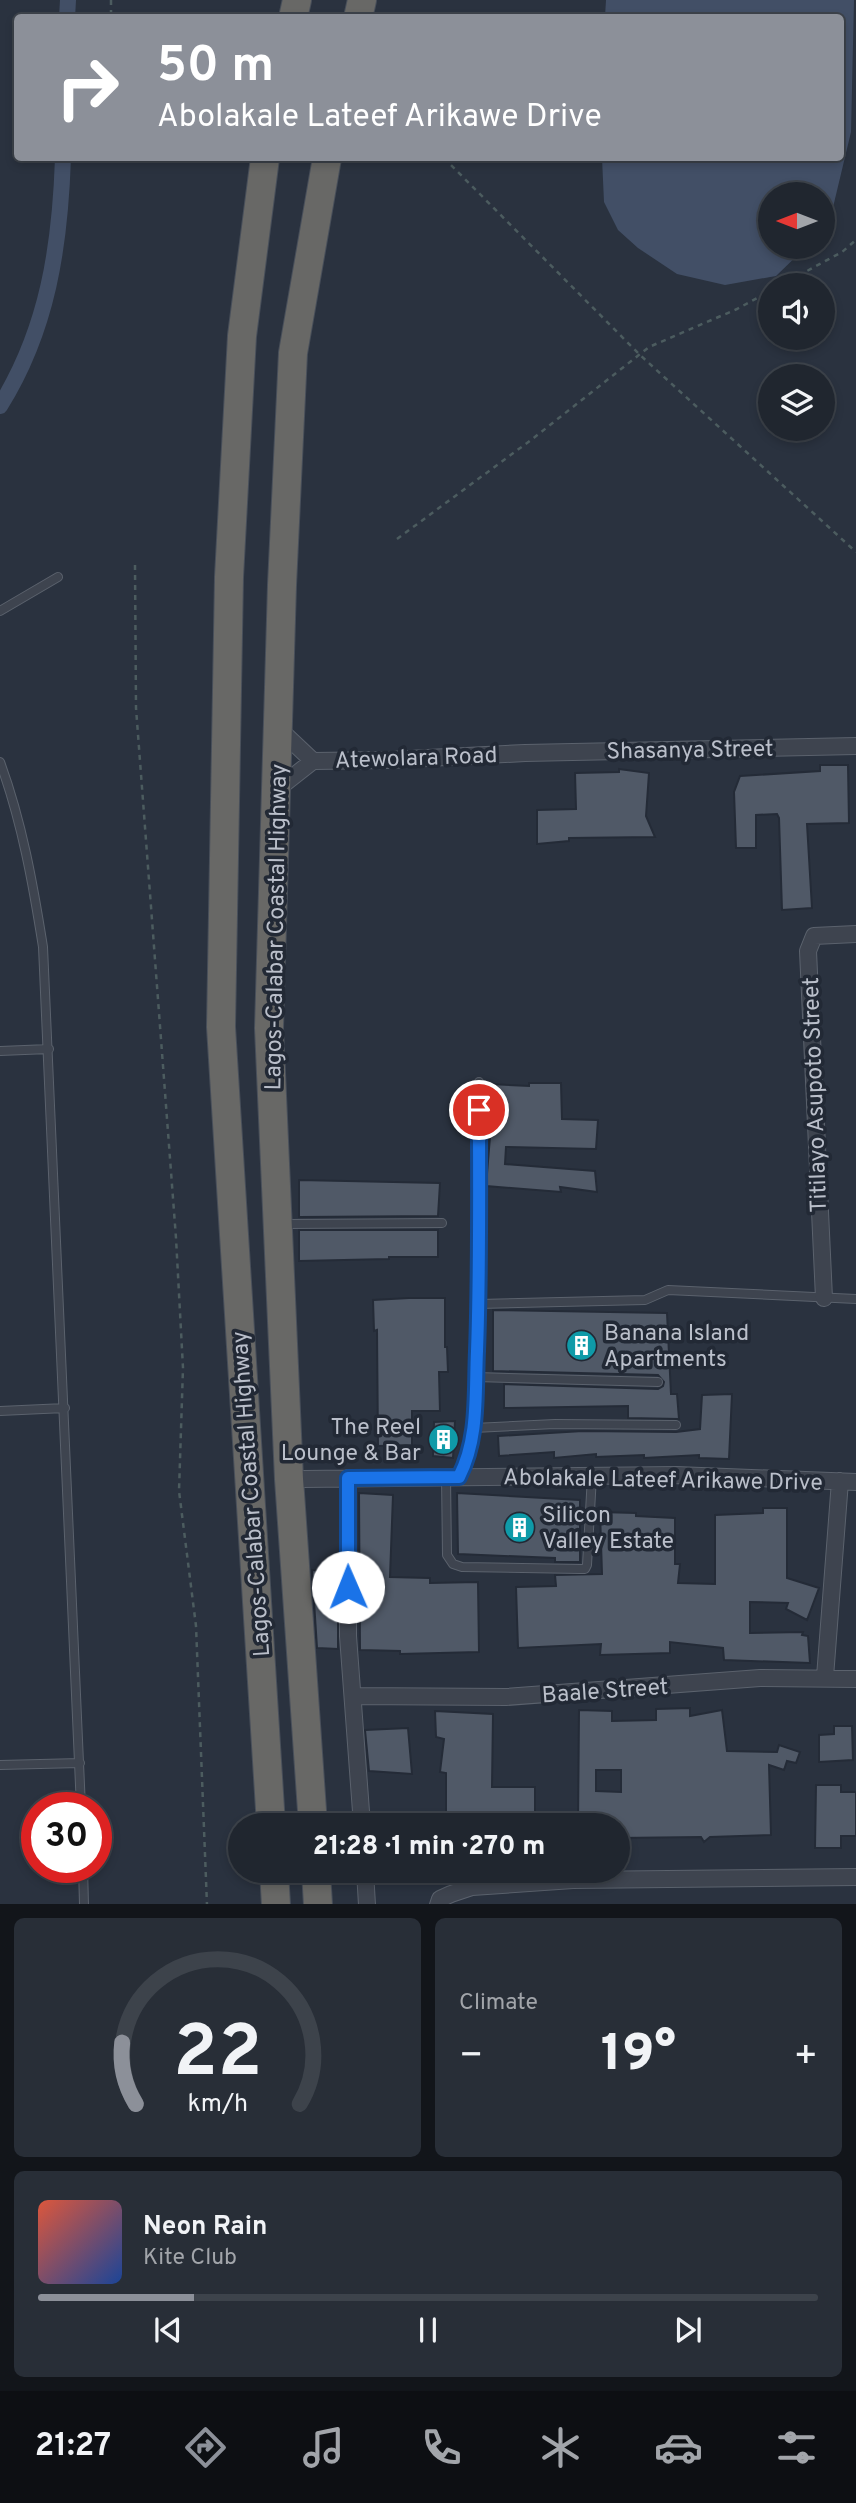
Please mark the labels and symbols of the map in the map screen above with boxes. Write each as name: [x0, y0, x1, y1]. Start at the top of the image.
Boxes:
north arrow: [758, 182, 835, 259]
street label: Shasanya Street: [606, 736, 774, 767]
street label: Atewolara Road: [334, 742, 498, 777]
street label: Lagos-Calabar Coastal Highway: [260, 763, 295, 1091]
street label: Titilayo Asupoto Street: [798, 977, 835, 1213]
pin: [449, 1080, 509, 1140]
place label: Banana Island Apartments: [604, 1320, 749, 1375]
building icon: Banana Island Apartments: [564, 1328, 598, 1362]
street label: Lagos-Calabar Coastal Highway: [227, 1330, 278, 1658]
place label: The Reel Lounge & Bar: [281, 1414, 421, 1469]
building icon: The Reel Lounge & Bar: [427, 1422, 461, 1456]
street label: Abolakale Lateef Arikawe Drive: [503, 1464, 823, 1499]
place label: Silicon Valley Estate: [542, 1502, 674, 1557]
building icon: Silicon Valley Estate: [502, 1510, 536, 1544]
position arrow: [311, 1550, 385, 1624]
street label: Baale Street: [541, 1674, 669, 1711]
speed limit sign: 30: [21, 1792, 112, 1883]

